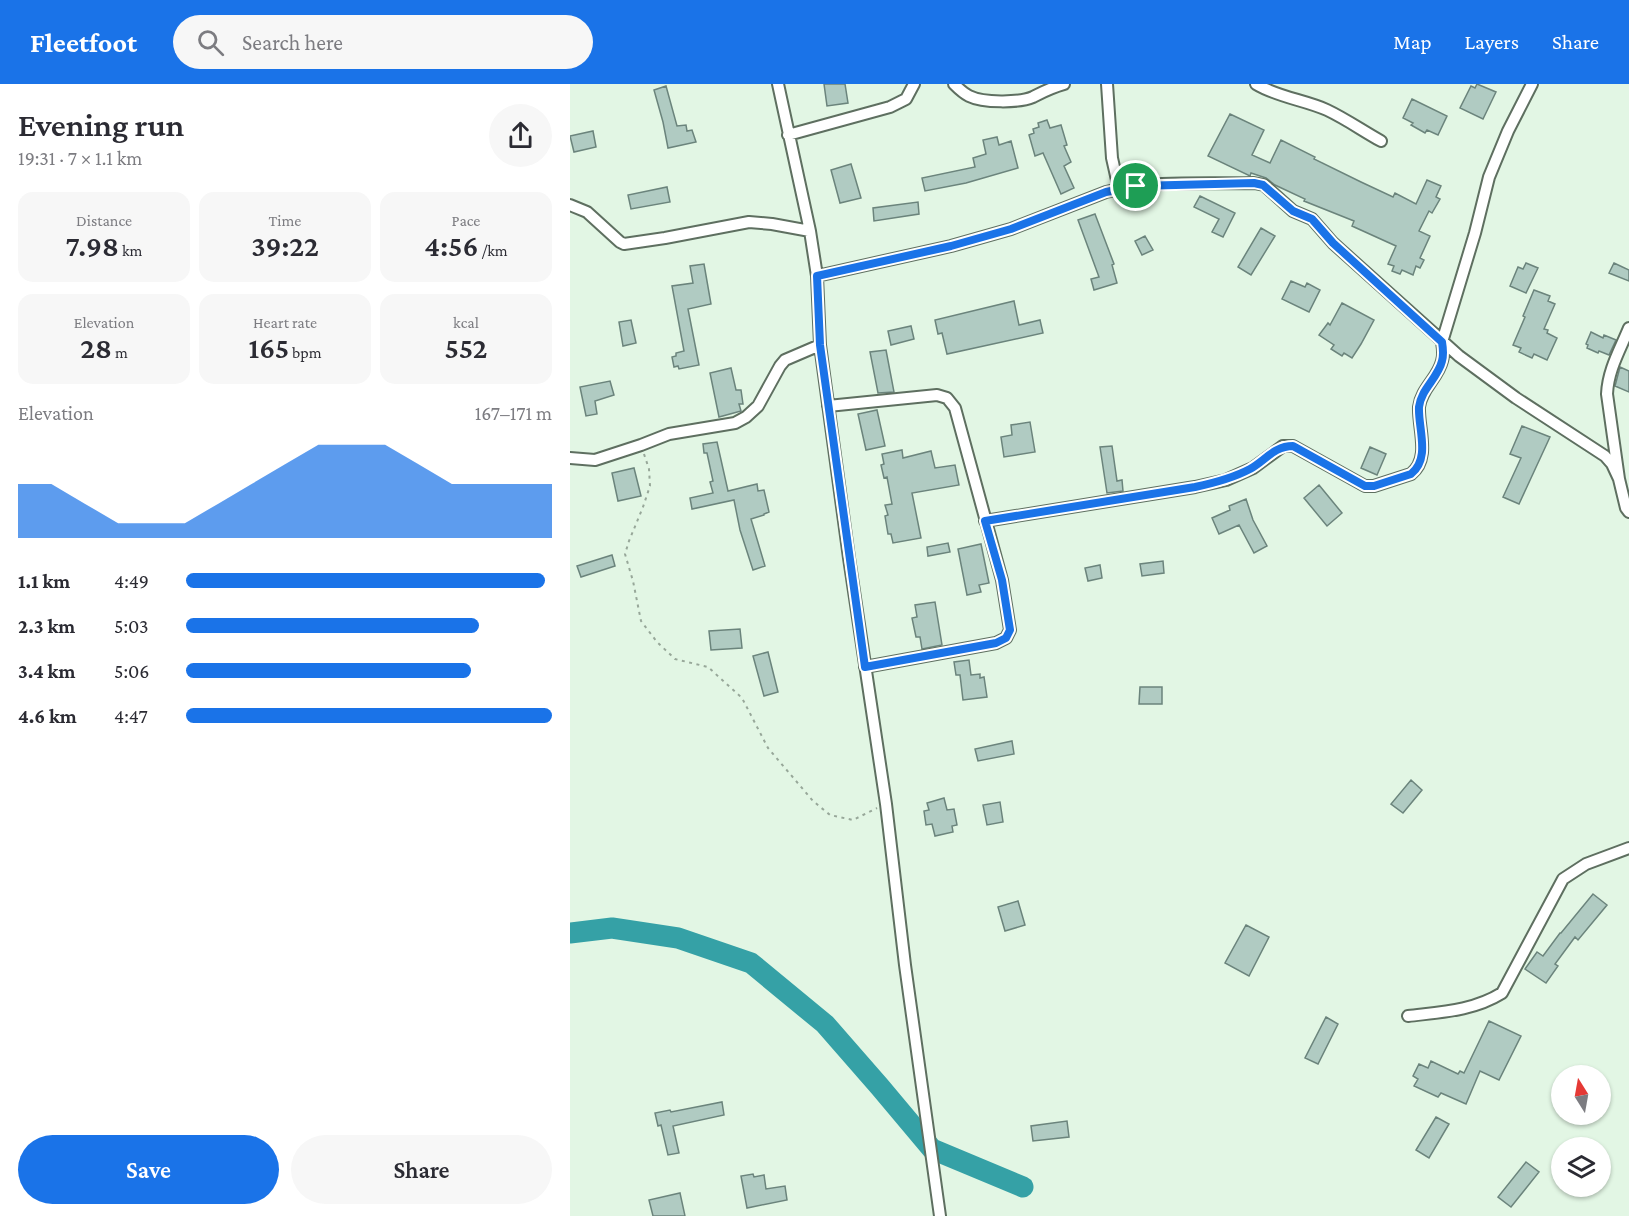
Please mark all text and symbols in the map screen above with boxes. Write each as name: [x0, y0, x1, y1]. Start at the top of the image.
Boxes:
search box: [173, 15, 593, 69]
icon: search: [194, 26, 227, 59]
text: Fleetfoot: [30, 27, 137, 58]
text: Search here: [242, 30, 343, 55]
text: Map: [1393, 30, 1432, 54]
text: Layers: [1465, 30, 1519, 54]
text: Share: [1552, 30, 1599, 54]
button: share: [489, 104, 552, 167]
text: Evening run: [18, 106, 184, 143]
text: 19:31 · 7 × 1.1 km: [18, 147, 142, 169]
pin: [1110, 160, 1161, 211]
icon: arrive: [1119, 169, 1152, 202]
text: Distance: [76, 212, 132, 229]
text: Time: [269, 212, 301, 229]
text: Pace: [452, 212, 480, 229]
text: 7.98: [66, 229, 119, 262]
text: 39:22: [251, 229, 319, 262]
text: 4:56: [424, 229, 478, 262]
text: km: [119, 242, 142, 259]
text: /km: [478, 242, 508, 259]
text: Elevation: [74, 314, 134, 331]
text: Heart rate: [253, 314, 317, 331]
text: kcal: [453, 314, 479, 331]
text: 28: [80, 331, 112, 364]
text: 165: [248, 331, 289, 364]
text: 552: [445, 331, 487, 364]
text: m: [112, 344, 128, 361]
text: bpm: [289, 344, 322, 361]
text: Elevation: [18, 402, 94, 424]
text: 167–171 m: [475, 402, 552, 424]
text: 1.1 km: [18, 570, 70, 592]
text: 4:49: [114, 570, 149, 592]
text: 2.3 km: [18, 615, 75, 637]
text: 5:03: [114, 615, 149, 637]
text: 3.4 km: [18, 660, 75, 682]
text: 5:06: [114, 660, 149, 682]
text: 4.6 km: [18, 705, 77, 727]
text: 4:47: [114, 705, 148, 727]
north arrow: [1551, 1065, 1611, 1125]
map controls: [1551, 1065, 1611, 1197]
button: Save: [18, 1135, 279, 1204]
button: Share: [291, 1135, 552, 1204]
button: layers: [1551, 1137, 1611, 1197]

